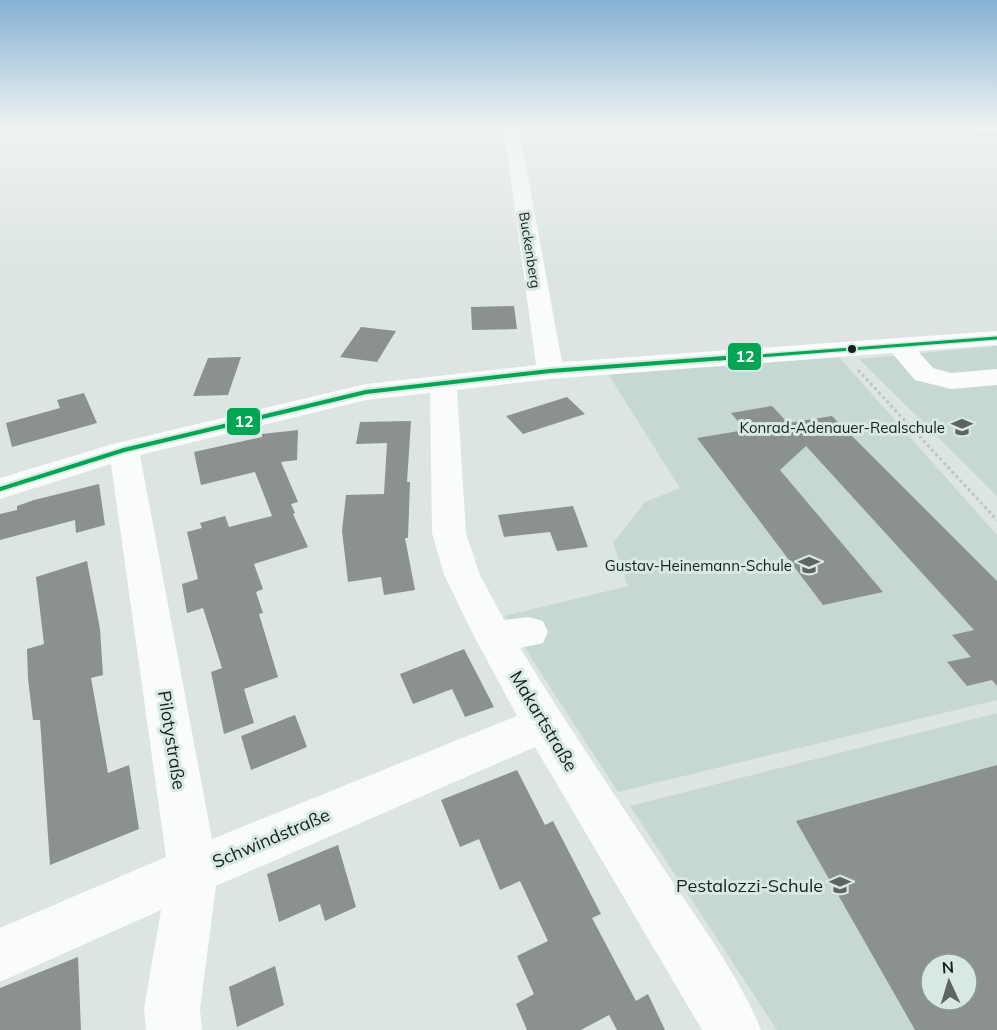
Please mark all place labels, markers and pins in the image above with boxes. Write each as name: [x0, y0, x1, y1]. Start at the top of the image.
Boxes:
unlabelled marker: [846, 343, 858, 355]
school or university icon: Konrad-Adenauer-Realschule: [950, 415, 974, 439]
place label: Konrad-Adenauer-Realschule: [740, 418, 945, 437]
school or university icon: Gustav-Heinemann-Schule: [797, 553, 821, 577]
place label: Gustav-Heinemann-Schule: [605, 556, 792, 575]
school or university icon: Pestalozzi-Schule: [828, 873, 852, 897]
place label: Pestalozzi-Schule: [676, 874, 823, 897]

